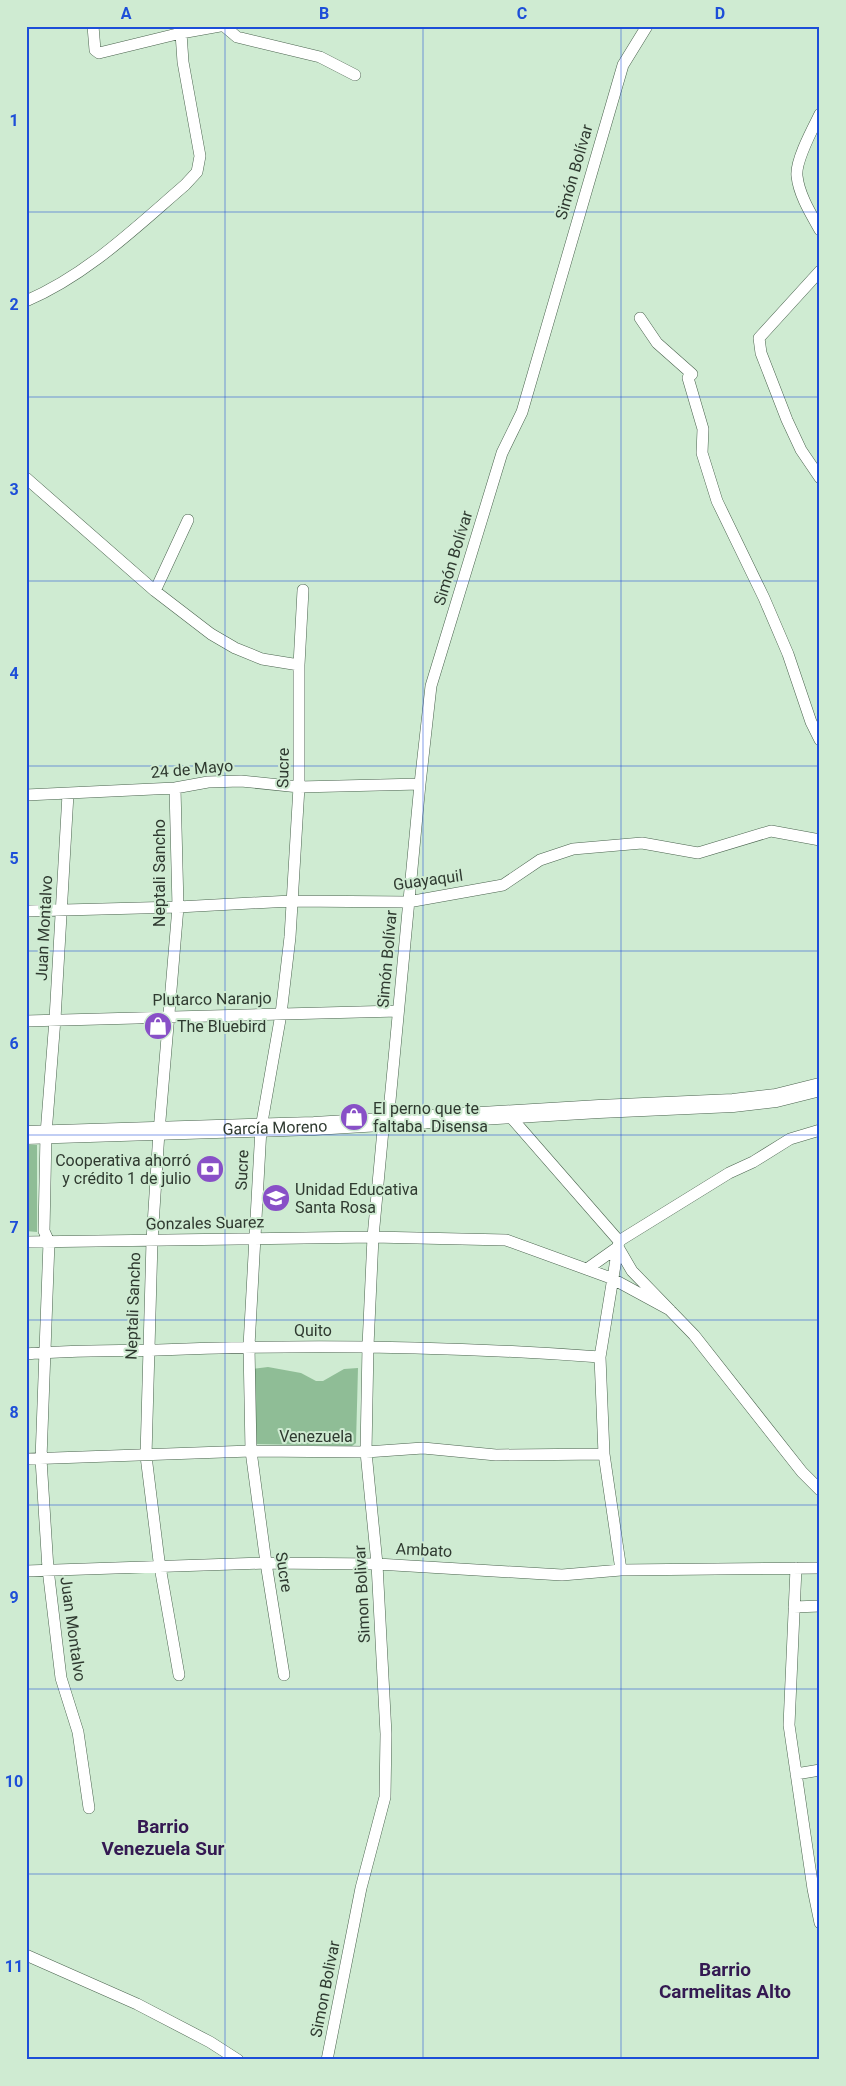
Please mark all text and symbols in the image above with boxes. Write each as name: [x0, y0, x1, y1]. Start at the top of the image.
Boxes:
text: A: [121, 4, 132, 23]
text: B: [319, 4, 329, 23]
text: C: [517, 4, 527, 23]
text: D: [715, 4, 725, 23]
text: 1: [9, 111, 19, 130]
street label: Simón Bolívar: [551, 122, 597, 222]
text: 2: [9, 295, 19, 314]
text: 3: [9, 480, 19, 499]
street label: Simón Bolívar: [430, 508, 477, 608]
text: 4: [9, 664, 19, 683]
street label: Sucre: [273, 748, 293, 788]
street label: 24 de Mayo: [150, 756, 234, 782]
street label: Neptali Sancho: [150, 819, 169, 927]
text: 5: [9, 849, 19, 868]
street label: Guayaquil: [392, 866, 464, 894]
street label: Juan Montalvo: [32, 875, 56, 981]
street label: Simón Bolívar: [373, 909, 401, 1009]
street label: Plutarco Naranjo: [152, 988, 272, 1010]
shop icon: The Bluebird: [143, 1011, 173, 1041]
place label: The Bluebird: [177, 1017, 266, 1036]
text: 6: [9, 1034, 19, 1053]
place label: El perno que te faltaba. Disensa: [373, 1099, 488, 1136]
shop icon: El perno que te faltaba. Disensa: [339, 1102, 369, 1132]
street label: García Moreno: [222, 1116, 328, 1138]
street label: Sucre: [231, 1149, 253, 1191]
place label: Cooperativa ahorró y crédito 1 de julio: [55, 1151, 191, 1188]
bank icon: Cooperativa ahorró y crédito 1 de julio: [195, 1154, 225, 1184]
place label: Unidad Educativa Santa Rosa: [295, 1180, 418, 1217]
school or university icon: Unidad Educativa Santa Rosa: [261, 1183, 291, 1213]
street label: Gonzales Suarez: [145, 1212, 265, 1234]
text: 7: [9, 1218, 19, 1237]
street label: Neptali Sancho: [122, 1252, 144, 1360]
street label: Quito: [294, 1321, 332, 1340]
text: 8: [9, 1403, 19, 1422]
street label: Venezuela: [279, 1427, 353, 1446]
street label: Ambato: [395, 1539, 453, 1561]
street label: Simon Bolivar: [350, 1544, 374, 1643]
street label: Sucre: [271, 1551, 297, 1593]
street label: Juan Montalvo: [56, 1575, 90, 1683]
text: 9: [9, 1588, 19, 1607]
text: 10: [5, 1772, 23, 1791]
district label: Barrio Venezuela Sur: [102, 1815, 225, 1860]
street label: Simon Bolivar: [306, 1939, 344, 2039]
text: 11: [5, 1957, 23, 1976]
district label: Barrio Carmelitas Alto: [659, 1958, 791, 2003]

